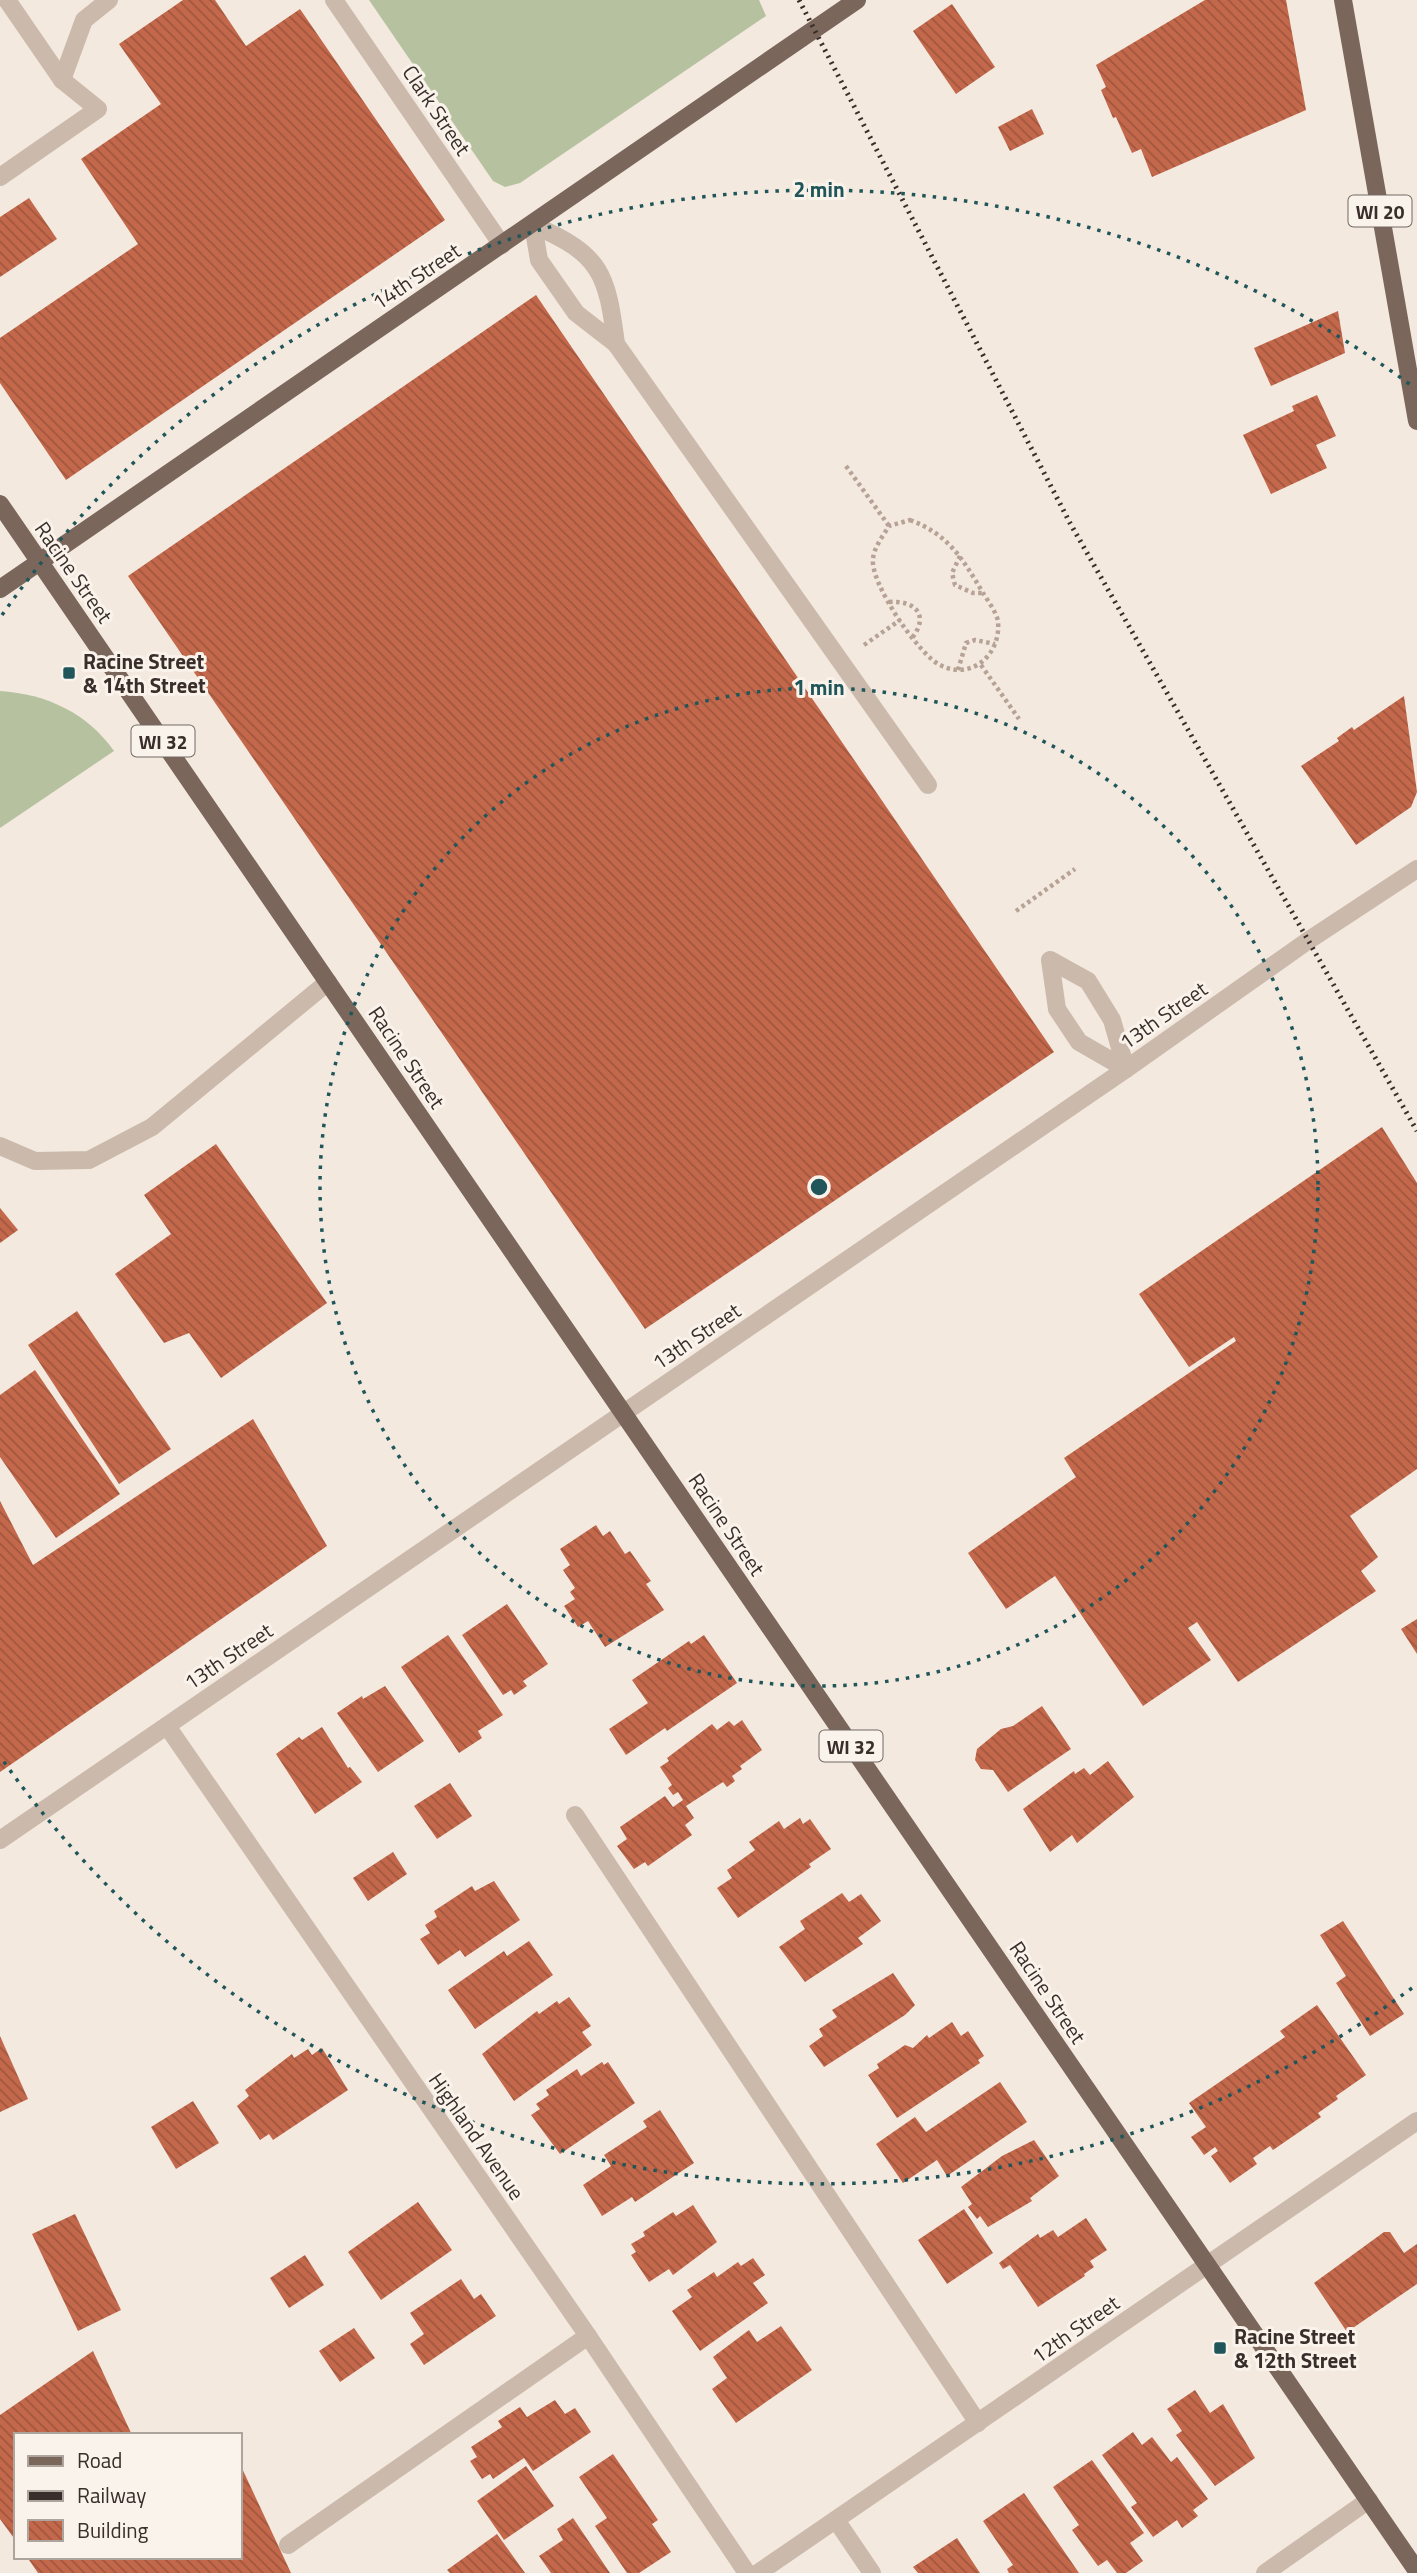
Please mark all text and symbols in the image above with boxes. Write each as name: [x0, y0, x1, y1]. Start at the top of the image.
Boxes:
street label: Clark Street: [395, 58, 479, 162]
text: 2 min: [793, 173, 845, 205]
road number: WI 20: [1348, 196, 1412, 226]
street label: 14th Street: [365, 234, 467, 317]
street label: Racine Street: [27, 515, 121, 630]
place label: Racine Street & 14th Street: [83, 645, 206, 701]
marker: Racine Street & 14th Street: [61, 665, 77, 681]
text: 1 min: [793, 671, 845, 703]
road number: WI 32: [132, 726, 194, 756]
street label: 13th Street: [1112, 973, 1214, 1057]
street label: Racine Street: [361, 999, 454, 1115]
centre of rings: [807, 1175, 831, 1199]
street label: 13th Street: [645, 1294, 747, 1377]
street label: Racine Street: [681, 1466, 774, 1582]
street label: 13th Street: [177, 1614, 279, 1697]
road number: WI 32: [820, 1730, 882, 1762]
street label: Racine Street: [1002, 1934, 1095, 2050]
street label: Highland Avenue: [421, 2066, 533, 2206]
street label: 12th Street: [1024, 2287, 1126, 2371]
place label: Racine Street & 12th Street: [1234, 2320, 1357, 2376]
marker: Racine Street & 12th Street: [1212, 2340, 1228, 2356]
legend: [14, 2433, 242, 2559]
text: Road: [77, 2444, 122, 2476]
text: Railway: [77, 2479, 146, 2511]
text: Building: [77, 2514, 149, 2546]

